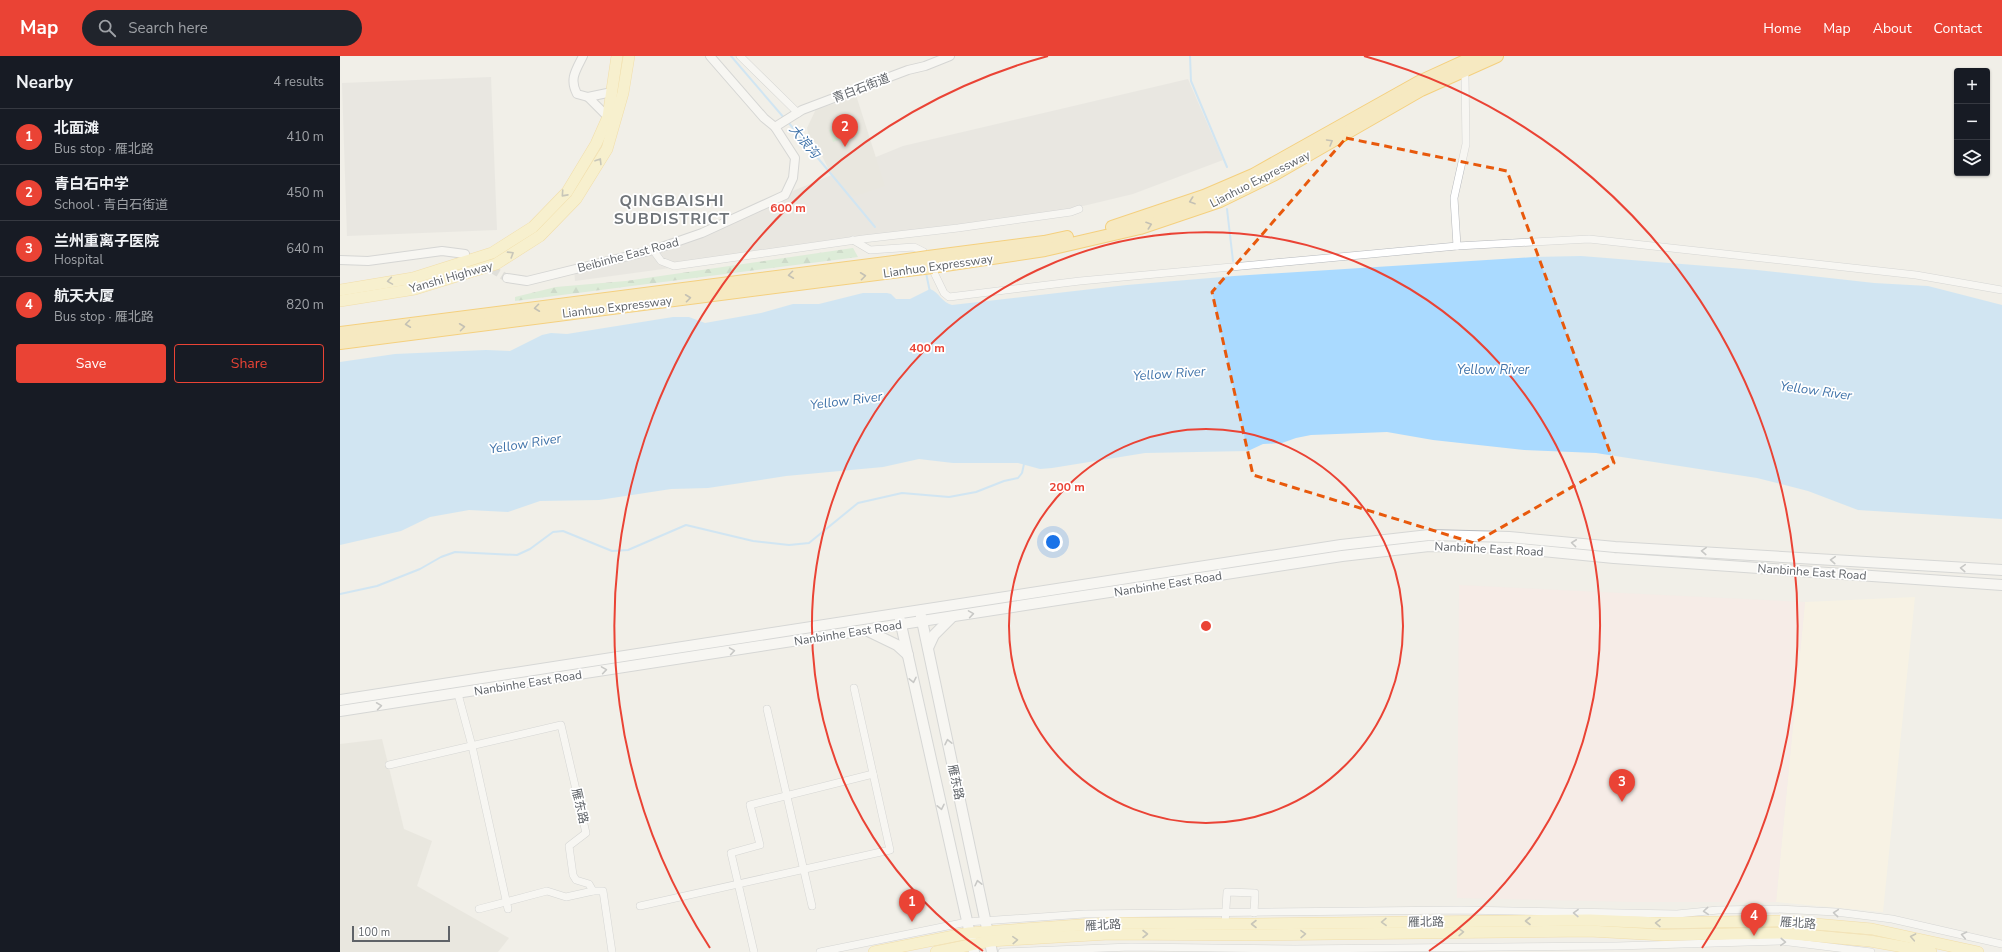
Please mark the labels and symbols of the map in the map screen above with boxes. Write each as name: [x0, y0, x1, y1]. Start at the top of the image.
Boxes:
street label: 青白石街道: [830, 70, 892, 106]
pin: 2: [832, 114, 858, 147]
water label: 大浪沟: [785, 121, 825, 164]
one-way arrow: [1326, 140, 1333, 147]
street label: Lianhuo Expressway: [1207, 146, 1314, 211]
one-way arrow: [595, 158, 602, 165]
one-way arrow: [562, 190, 569, 197]
district label: QINGBAISHI SUBDISTRICT: [614, 190, 730, 230]
one-way arrow: [1188, 196, 1195, 204]
text: 600 m: [770, 200, 806, 216]
one-way arrow: [1145, 222, 1152, 230]
street label: Beibinhe East Road: [576, 234, 680, 276]
street label: Lianhuo Expressway: [882, 250, 995, 282]
one-way arrow: [507, 252, 514, 259]
street label: Yanshi Highway: [406, 257, 495, 297]
one-way arrow: [788, 270, 794, 279]
one-way arrow: [860, 272, 866, 281]
one-way arrow: [387, 277, 393, 285]
street label: Lianhuo Expressway: [561, 292, 674, 322]
one-way arrow: [685, 294, 691, 303]
one-way arrow: [534, 303, 541, 312]
one-way arrow: [405, 319, 412, 328]
one-way arrow: [459, 323, 465, 332]
text: 400 m: [909, 340, 945, 356]
water label: Yellow River: [1457, 361, 1530, 379]
water label: Yellow River: [1132, 362, 1206, 386]
water label: Yellow River: [1779, 377, 1853, 405]
water label: Yellow River: [809, 388, 884, 414]
water label: Yellow River: [488, 429, 563, 459]
text: 200 m: [1049, 479, 1085, 495]
your location: [1043, 532, 1063, 552]
street label: Nanbinhe East Road: [1434, 538, 1544, 560]
one-way arrow: [1571, 539, 1577, 548]
one-way arrow: [1701, 547, 1707, 556]
one-way arrow: [1830, 555, 1836, 564]
street label: Nanbinhe East Road: [1757, 560, 1867, 584]
one-way arrow: [1960, 563, 1966, 572]
street label: Nanbinhe East Road: [1113, 568, 1223, 600]
one-way arrow: [968, 610, 975, 618]
street label: Nanbinhe East Road: [793, 617, 903, 649]
centre of rings: [1199, 619, 1213, 633]
one-way arrow: [729, 647, 735, 656]
one-way arrow: [601, 666, 607, 675]
street label: Nanbinhe East Road: [473, 667, 583, 699]
one-way arrow: [909, 677, 917, 683]
one-way arrow: [376, 702, 382, 711]
one-way arrow: [944, 739, 952, 745]
street label: 雁东路: [944, 763, 968, 801]
pin: 3: [1609, 769, 1635, 802]
street label: 雁东路: [568, 787, 592, 825]
one-way arrow: [937, 804, 945, 810]
one-way arrow: [974, 879, 982, 886]
pin: 1: [899, 889, 925, 922]
pin: 4: [1741, 903, 1767, 936]
one-way arrow: [1703, 906, 1709, 915]
one-way arrow: [1833, 908, 1839, 917]
one-way arrow: [1573, 909, 1579, 917]
street label: 雁北路: [1408, 914, 1444, 930]
street label: 雁北路: [1779, 914, 1817, 932]
street label: 雁北路: [1085, 916, 1121, 934]
one-way arrow: [1525, 917, 1531, 925]
one-way arrow: [1381, 918, 1387, 926]
one-way arrow: [1655, 919, 1661, 927]
one-way arrow: [1251, 920, 1257, 928]
scale bar: [352, 924, 450, 943]
one-way arrow: [1458, 928, 1464, 936]
one-way arrow: [1142, 930, 1148, 938]
one-way arrow: [1300, 930, 1306, 938]
one-way arrow: [1961, 931, 1967, 939]
one-way arrow: [1909, 934, 1916, 942]
one-way arrow: [1012, 935, 1018, 944]
one-way arrow: [1780, 937, 1786, 946]

